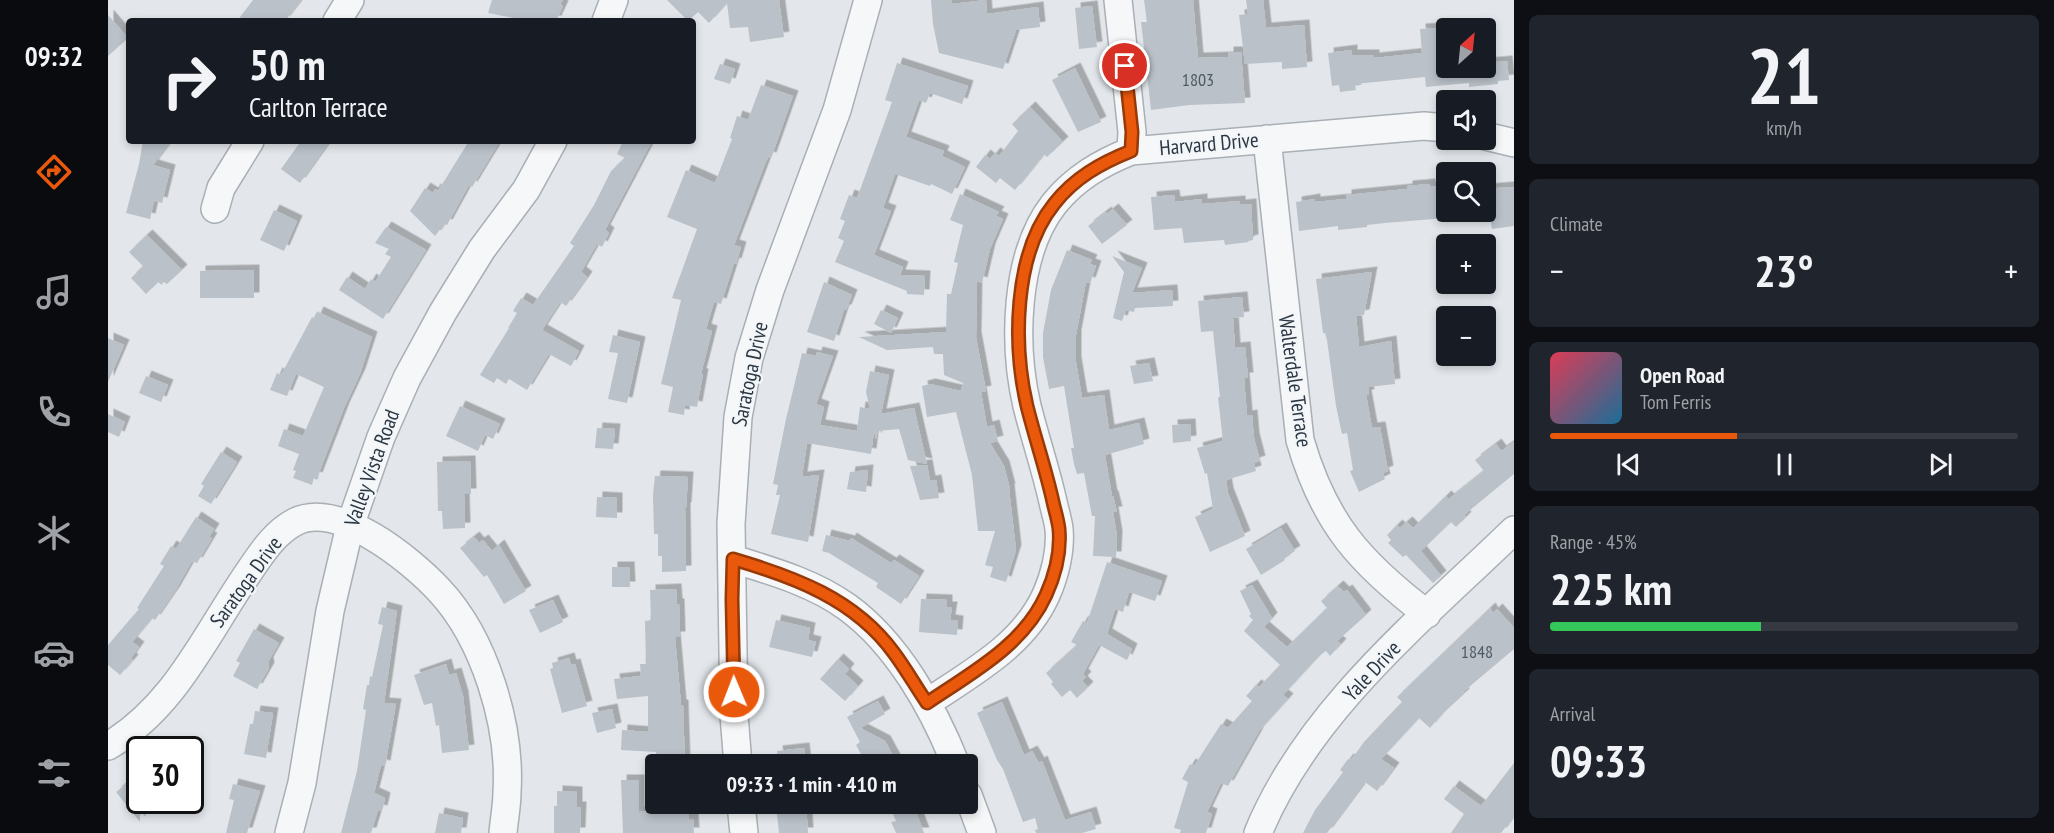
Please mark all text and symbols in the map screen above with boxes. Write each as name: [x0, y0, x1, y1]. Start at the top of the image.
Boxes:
north arrow: [1436, 18, 1496, 78]
map controls: [1436, 18, 1496, 366]
text: 21: [1747, 25, 1821, 126]
text: 50 m: [249, 37, 326, 92]
text: 09:32: [25, 39, 83, 73]
pin: [1099, 40, 1150, 91]
icon: right: [150, 42, 228, 120]
icon: arrive: [1108, 49, 1141, 82]
house number: 1803: [1182, 68, 1214, 91]
text: Carlton Terrace: [249, 90, 388, 124]
button: sound: [1436, 90, 1496, 150]
text: km/h: [1766, 115, 1802, 141]
street label: Harvard Drive: [1158, 126, 1260, 161]
icon: directions: [33, 151, 75, 193]
button: search: [1436, 162, 1496, 222]
text: Climate: [1550, 211, 1603, 237]
button: +: [1436, 234, 1496, 294]
text: 23°: [1754, 241, 1814, 299]
text: −: [1550, 249, 1564, 292]
text: +: [2004, 249, 2018, 292]
icon: music: [33, 271, 75, 313]
button: −: [1436, 306, 1496, 366]
street label: Walterdale Terrace: [1273, 313, 1318, 449]
street label: Saratoga Drive: [725, 319, 774, 429]
text: Open Road: [1640, 361, 1725, 389]
text: Tom Ferris: [1640, 389, 1711, 415]
icon: phone: [33, 391, 75, 433]
street label: Valley Vista Road: [338, 406, 405, 531]
icon: previous: [1612, 448, 1645, 481]
icon: pause: [1768, 448, 1801, 481]
icon: next: [1924, 448, 1957, 481]
icon: climate: [33, 512, 75, 554]
text: Range · 45%: [1550, 529, 1637, 555]
street label: Saratoga Drive: [203, 531, 288, 633]
text: 225 km: [1550, 559, 1672, 617]
icon: car: [33, 632, 75, 674]
street label: Yale Drive: [1337, 635, 1406, 707]
house number: 1848: [1461, 640, 1493, 663]
position arrow: [702, 660, 766, 724]
text: Arrival: [1550, 701, 1595, 727]
text: 09:33: [1550, 731, 1647, 789]
speed limit sign: 30: [126, 736, 204, 814]
icon: filters: [33, 752, 75, 794]
text: 09:33 · 1 min · 410 m: [726, 770, 897, 798]

